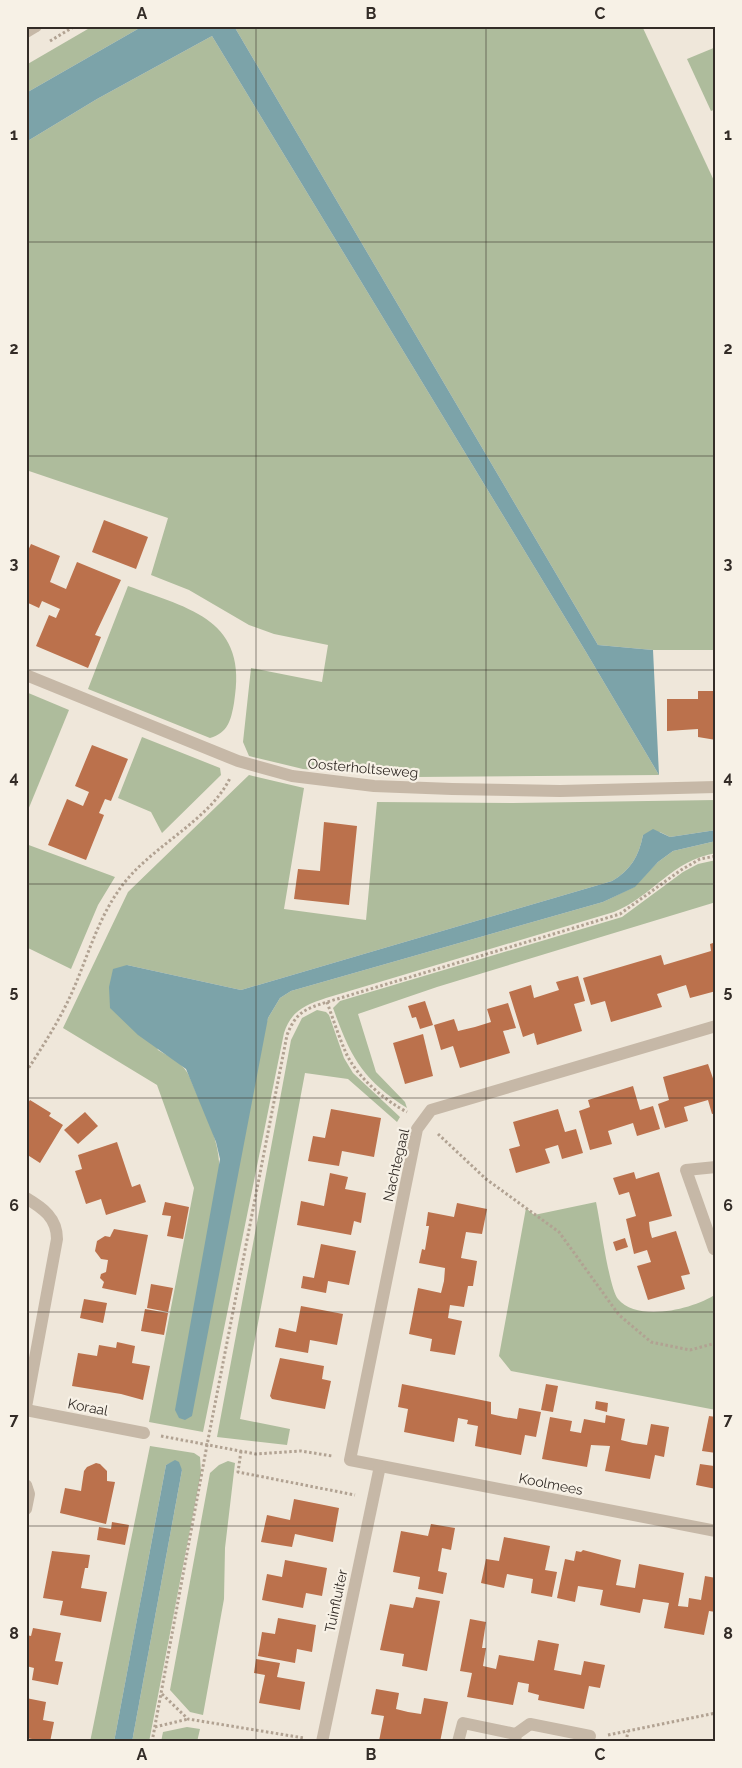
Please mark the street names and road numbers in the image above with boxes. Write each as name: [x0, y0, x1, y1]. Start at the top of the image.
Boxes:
street label: Oosterholtseweg: [307, 755, 419, 781]
street label: Nachtegaal: [380, 1127, 412, 1203]
street label: Koraal: [66, 1395, 110, 1419]
street label: Koolmees: [518, 1470, 585, 1498]
street label: Tuinfluiter: [322, 1568, 351, 1634]

